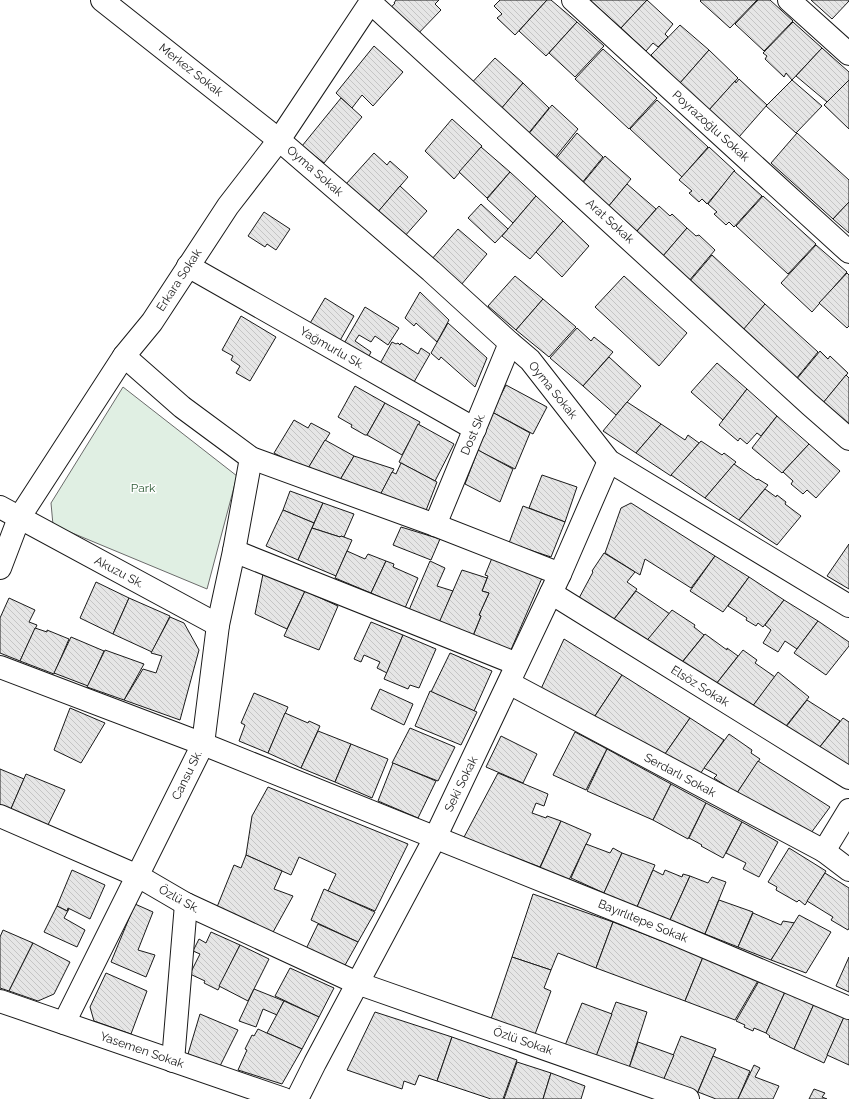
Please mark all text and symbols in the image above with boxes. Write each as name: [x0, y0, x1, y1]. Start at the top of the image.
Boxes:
street label: Merkez Sokak: [156, 41, 226, 100]
street label: Poyrazoğlu Sokak: [670, 88, 753, 165]
street label: Oyma Sokak: [284, 143, 346, 200]
street label: Arat Sokak: [583, 196, 637, 247]
street label: Erkara Sokak: [154, 246, 205, 314]
street label: Yağmurlu Sk.: [297, 324, 367, 372]
street label: Oyma Sokak: [526, 358, 581, 422]
street label: Dost Sk.: [458, 411, 488, 457]
park label: Park: [131, 481, 156, 495]
street label: Akuzu Sk.: [92, 553, 146, 591]
street label: Elsöz Sokak: [668, 663, 732, 710]
street label: Cansu Sk.: [169, 748, 205, 802]
street label: Serdarlı Sokak: [642, 750, 719, 800]
street label: Seki Sokak: [442, 753, 481, 814]
street label: Özlü Sk.: [156, 882, 202, 916]
street label: Bayırlıtepe Sokak: [596, 897, 691, 946]
street label: Özlü Sokak: [491, 1024, 555, 1058]
street label: Yasemen Sokak: [98, 1029, 186, 1071]

